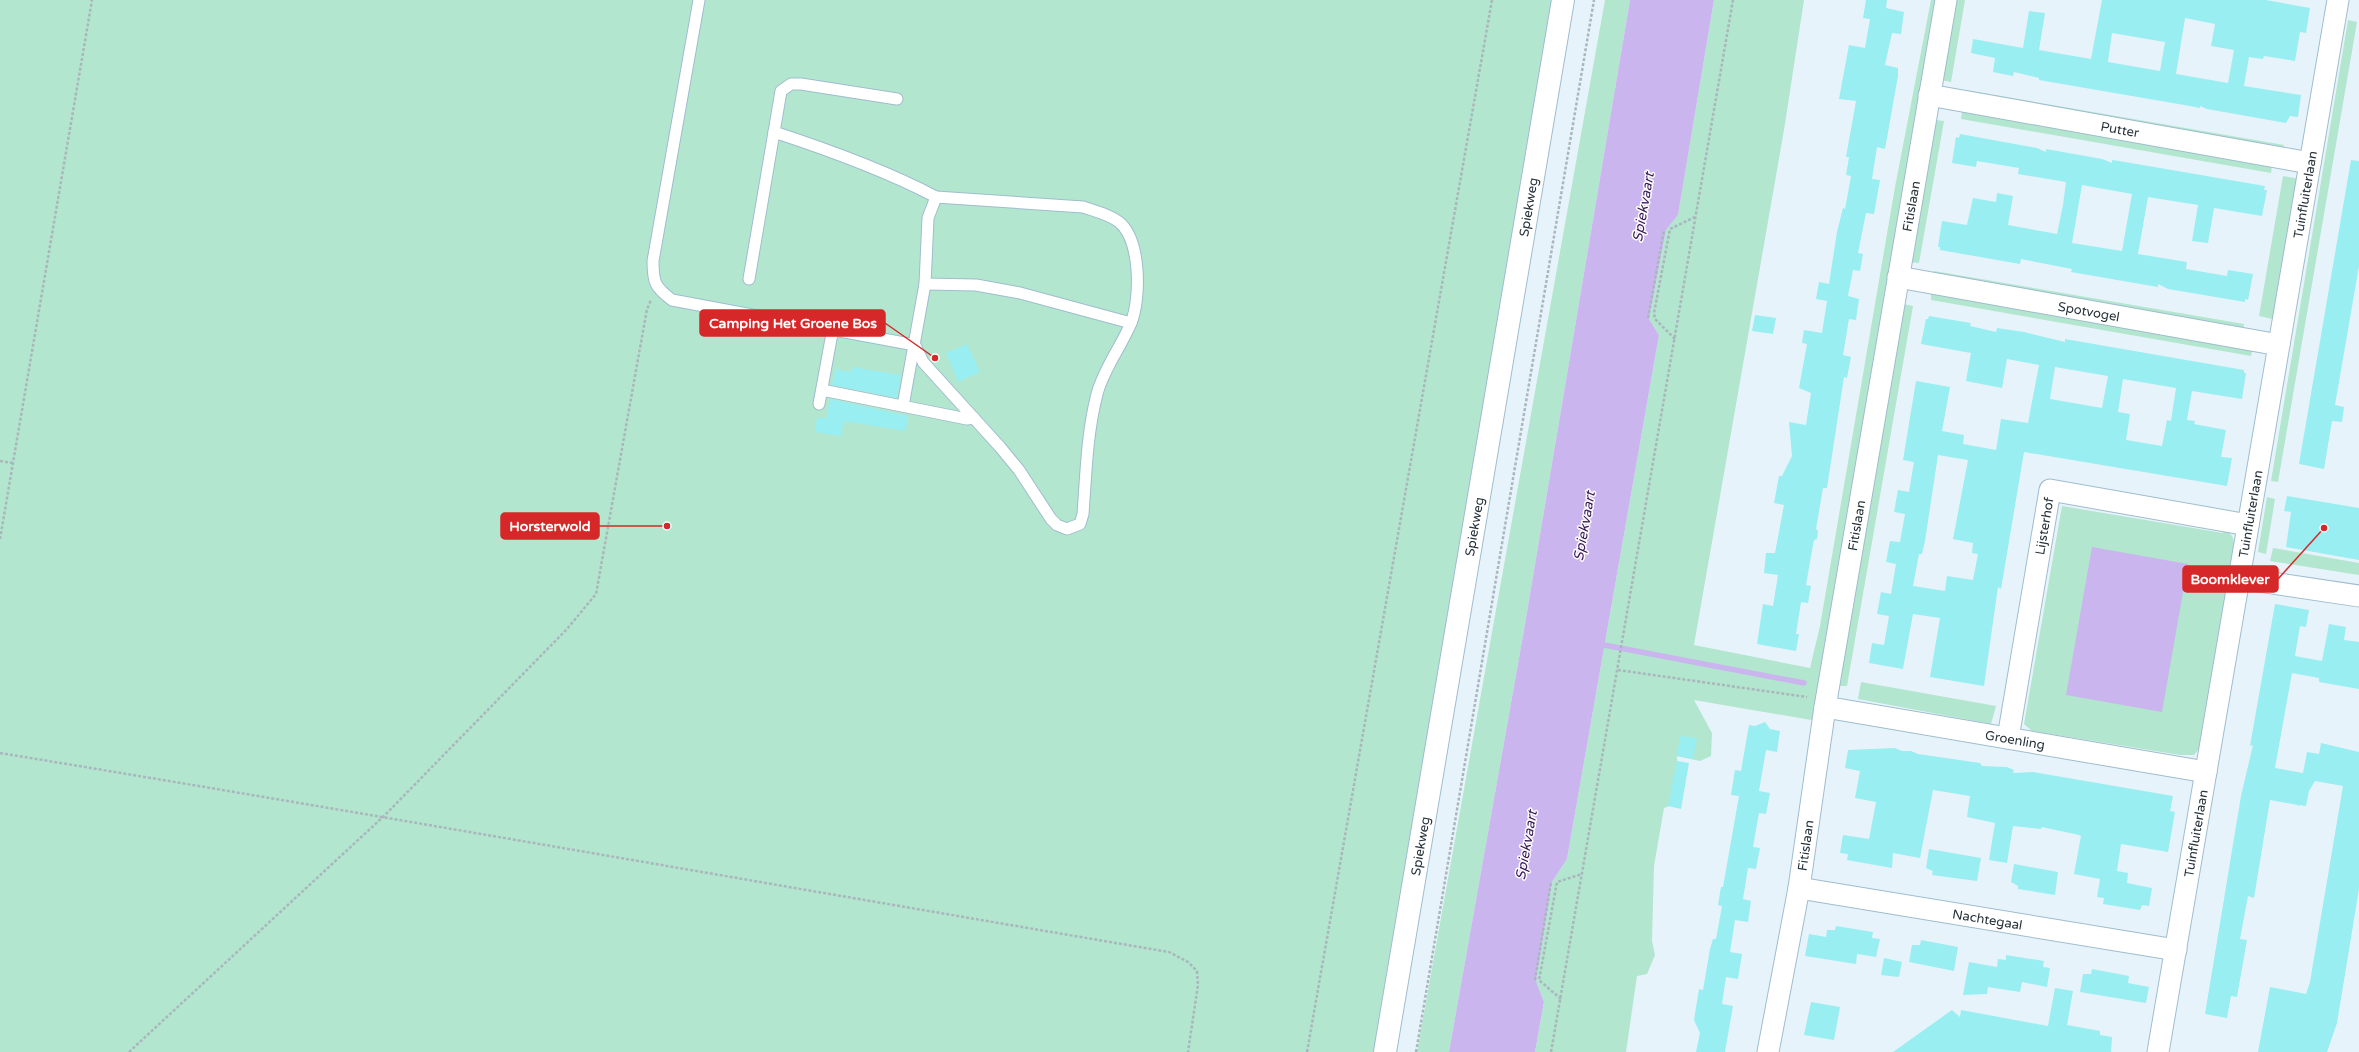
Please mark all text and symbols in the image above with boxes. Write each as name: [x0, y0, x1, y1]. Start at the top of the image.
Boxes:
street label: Putter: [2099, 119, 2140, 141]
street label: Tuinfluiterlaan: [2290, 150, 2321, 240]
water label: Spiekvaart: [1629, 169, 1658, 243]
street label: Spiekweg: [1516, 176, 1542, 238]
street label: Fitislaan: [1900, 180, 1924, 233]
street label: Spotvogel: [2057, 299, 2121, 325]
callout: Camping Het Groene Bos: [700, 310, 885, 336]
text: Camping Het Groene Bos: [709, 315, 877, 332]
street label: Tuinfluiterlaan: [2236, 469, 2266, 559]
water label: Spiekvaart: [1570, 488, 1599, 562]
street label: Spiekweg: [1462, 496, 1488, 557]
street label: Lijsterhof: [2032, 496, 2058, 556]
street label: Fitislaan: [1845, 499, 1869, 552]
callout: Horsterwold: [501, 513, 599, 539]
text: Horsterwold: [509, 518, 591, 535]
callout: Boomklever: [2183, 566, 2278, 592]
text: Boomklever: [2190, 571, 2270, 588]
street label: Groenling: [1984, 727, 2046, 753]
street label: Tuinfluiterlaan: [2181, 788, 2212, 878]
water label: Spiekvaart: [1512, 807, 1541, 881]
street label: Spiekweg: [1408, 815, 1434, 877]
street label: Fitislaan: [1795, 819, 1818, 872]
street label: Nachtegaal: [1951, 906, 2024, 934]

